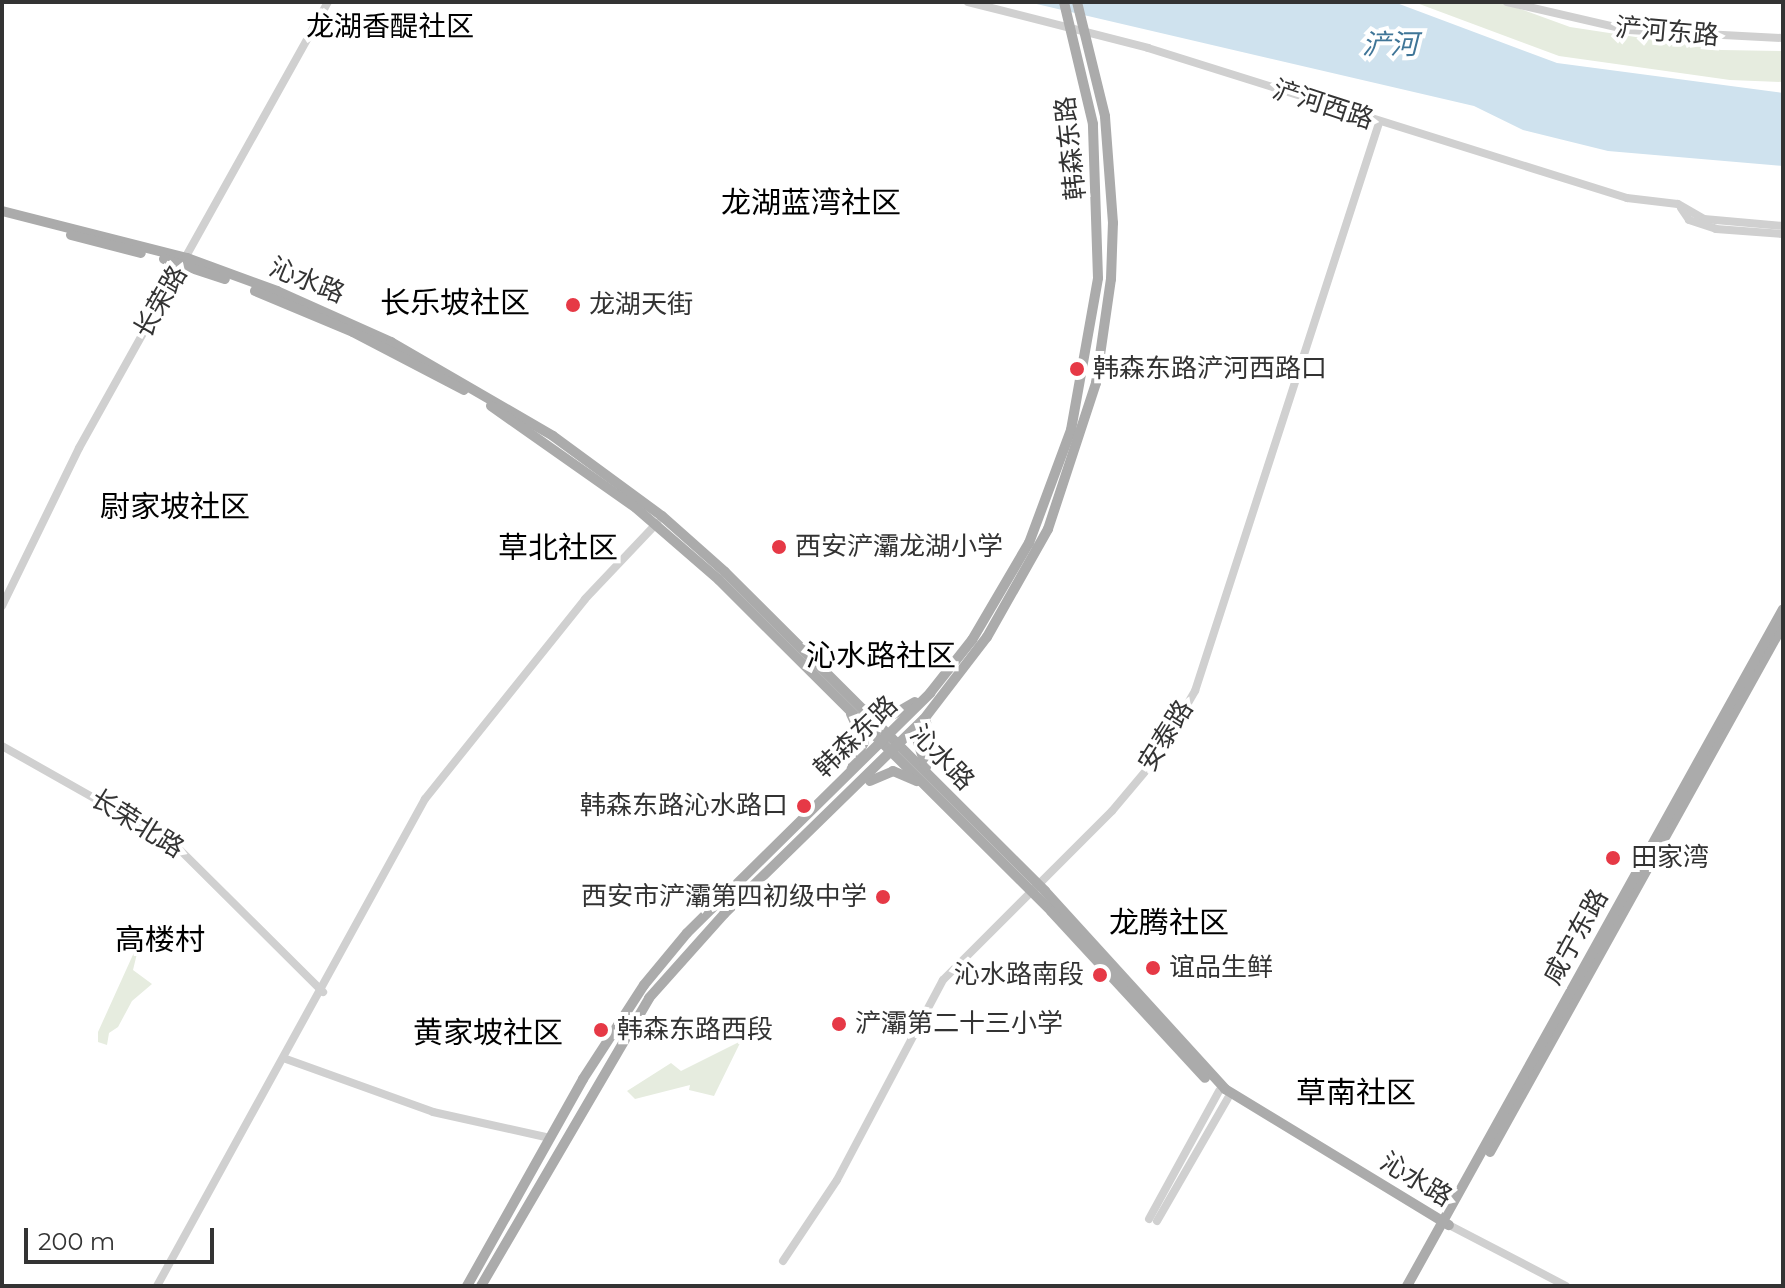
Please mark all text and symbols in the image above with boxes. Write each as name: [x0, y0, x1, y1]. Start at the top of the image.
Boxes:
district label: 龙湖香醍社区: [306, 9, 474, 43]
street label: 浐河东路: [1614, 12, 1720, 52]
water label: 浐河: [1362, 27, 1418, 61]
street label: 浐河西路: [1269, 74, 1377, 136]
street label: 韩森东路: [1050, 95, 1092, 201]
district label: 龙湖蓝湾社区: [721, 185, 901, 221]
street label: 沁水路: [265, 252, 349, 310]
street label: 长荣路: [128, 260, 194, 344]
district label: 长乐坡社区: [380, 285, 530, 321]
place label: 龙湖天街: [589, 289, 693, 321]
marker: 龙湖天街: [564, 296, 582, 314]
place label: 韩森东路浐河西路口: [1093, 353, 1327, 385]
marker: 韩森东路浐河西路口: [1068, 360, 1086, 378]
district label: 尉家坡社区: [100, 489, 250, 525]
district label: 草北社区: [498, 530, 618, 566]
place label: 西安浐灞龙湖小学: [795, 531, 1003, 563]
marker: 西安浐灞龙湖小学: [770, 538, 788, 556]
district label: 沁水路社区: [806, 638, 956, 674]
street label: 韩森东路: [808, 690, 904, 784]
street label: 安泰路: [1132, 695, 1200, 777]
street label: 沁水路: [904, 719, 980, 797]
street label: 长荣北路: [85, 783, 189, 865]
place label: 韩森东路沁水路口: [580, 790, 788, 822]
marker: 韩森东路沁水路口: [795, 797, 813, 815]
place label: 田家湾: [1631, 842, 1709, 874]
marker: 田家湾: [1602, 847, 1624, 869]
place label: 西安市浐灞第四初级中学: [581, 881, 867, 913]
street label: 咸宁东路: [1537, 884, 1615, 990]
marker: 西安市浐灞第四初级中学: [874, 888, 892, 906]
district label: 龙腾社区: [1109, 905, 1229, 941]
district label: 高楼村: [115, 922, 205, 958]
place label: 谊品生鲜: [1169, 952, 1273, 984]
place label: 沁水路南段: [954, 959, 1084, 991]
marker: 谊品生鲜: [1144, 959, 1162, 977]
marker: 沁水路南段: [1091, 966, 1109, 984]
place label: 浐灞第二十三小学: [855, 1008, 1063, 1040]
place label: 韩森东路西段: [617, 1014, 773, 1046]
district label: 黄家坡社区: [413, 1015, 563, 1051]
marker: 浐灞第二十三小学: [830, 1015, 848, 1033]
marker: 韩森东路西段: [592, 1021, 610, 1039]
district label: 草南社区: [1296, 1075, 1416, 1111]
street label: 沁水路: [1375, 1147, 1457, 1213]
scale bar: [28, 1212, 218, 1262]
text: 200 m: [38, 1227, 115, 1256]

